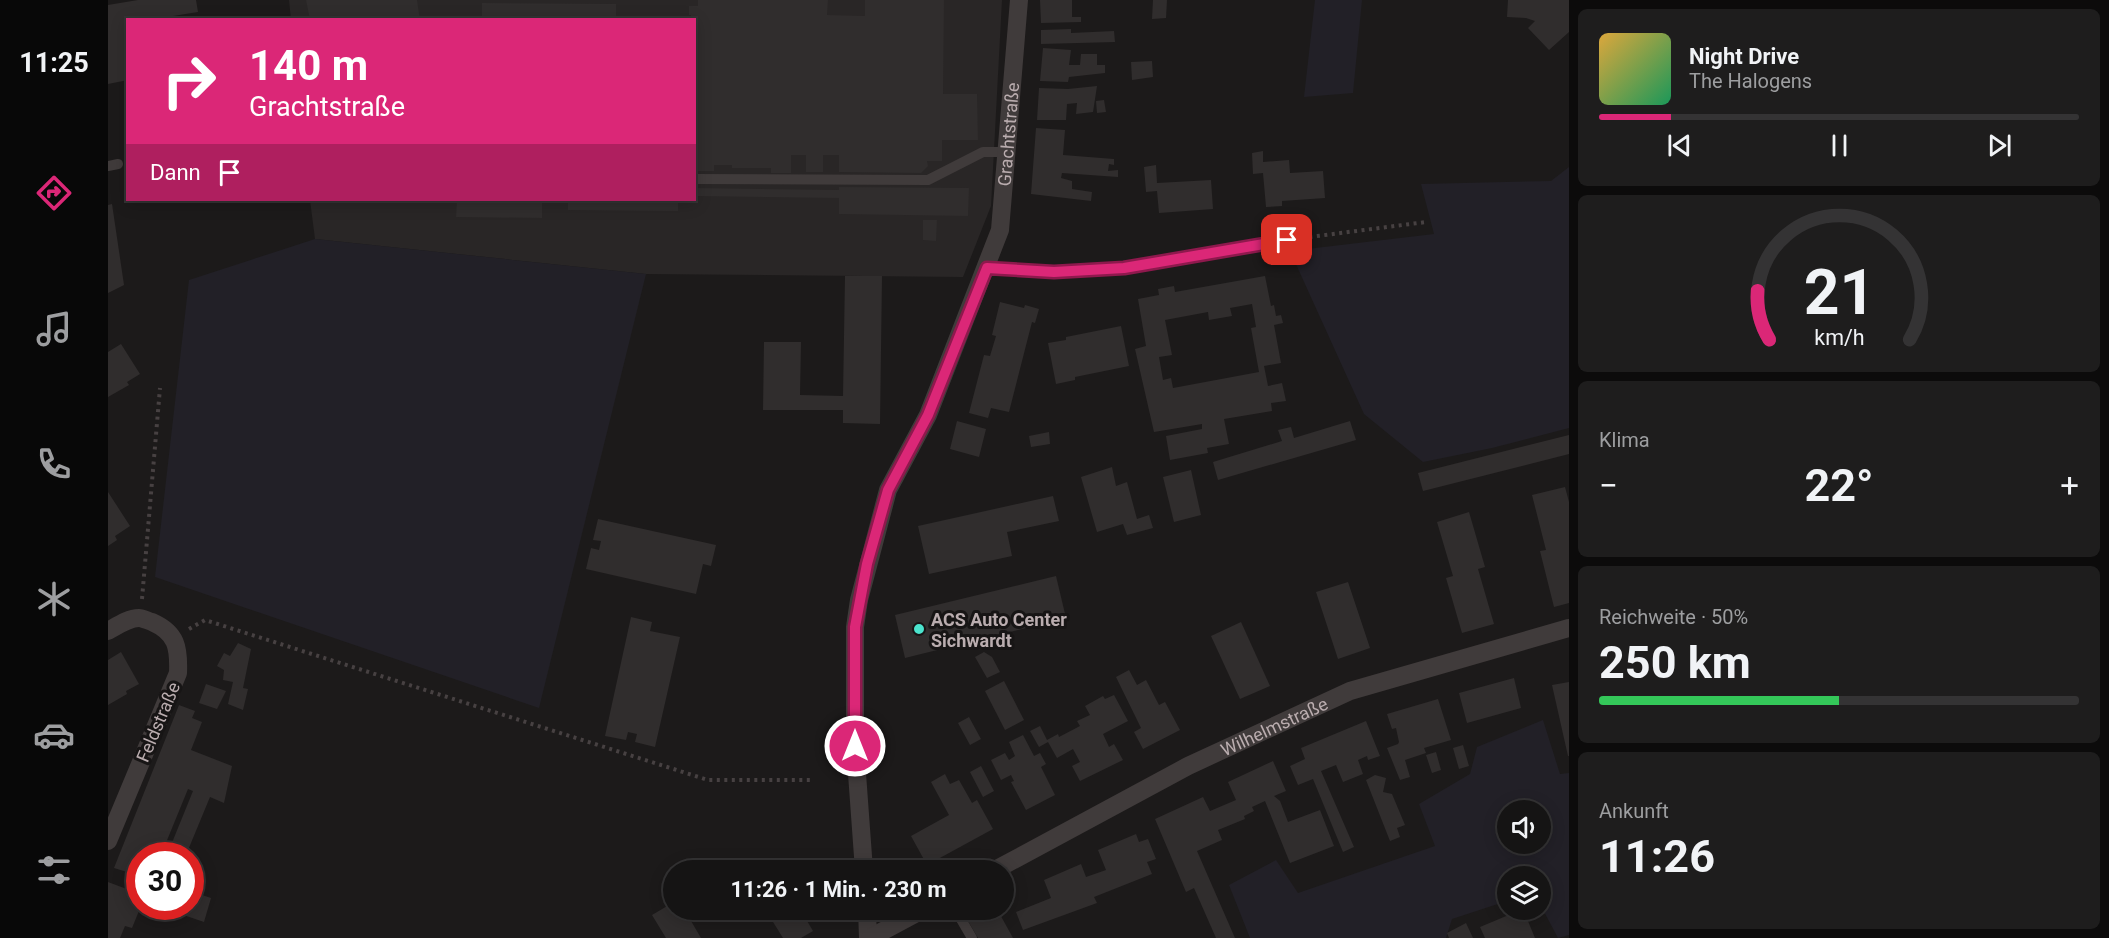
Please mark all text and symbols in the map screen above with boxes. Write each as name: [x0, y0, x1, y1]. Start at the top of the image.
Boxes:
text: 140 m: [249, 41, 368, 90]
icon: right: [150, 42, 228, 120]
text: Night Drive: [1689, 44, 1799, 69]
text: 11:25: [19, 47, 89, 79]
text: The Halogens: [1689, 69, 1812, 93]
street label: Grachtstraße: [993, 82, 1023, 187]
text: Grachtstraße: [249, 91, 405, 123]
icon: previous: [1663, 129, 1696, 162]
icon: pause: [1823, 129, 1856, 162]
icon: next: [1983, 129, 2016, 162]
icon: arrive: [213, 156, 246, 189]
text: Dann: [150, 160, 201, 185]
icon: directions: [33, 172, 75, 214]
pin: [1261, 214, 1312, 265]
icon: arrive: [1270, 223, 1303, 256]
text: 21: [1803, 256, 1875, 329]
icon: music: [33, 308, 75, 350]
text: km/h: [1814, 326, 1864, 351]
text: Klima: [1599, 428, 1650, 452]
icon: phone: [33, 443, 75, 485]
text: 22°: [1804, 459, 1874, 512]
text: −: [1599, 466, 1618, 505]
text: +: [2060, 466, 2079, 505]
icon: climate: [33, 578, 75, 620]
text: Reichweite · 50%: [1599, 605, 1748, 629]
place label: ACS Auto Center Sichwardt: [931, 609, 1067, 651]
marker: ACS Auto Center Sichwardt: [912, 622, 926, 636]
text: 250 km: [1599, 636, 1751, 689]
street label: Feldstraße: [132, 679, 184, 765]
street label: Wilhelmstraße: [1217, 692, 1331, 760]
icon: car: [33, 714, 75, 756]
position arrow: [823, 714, 887, 778]
text: Ankunft: [1599, 799, 1669, 823]
map controls: [1497, 800, 1551, 920]
button: sound: [1497, 800, 1551, 854]
text: 11:26: [1599, 830, 1715, 883]
speed limit sign: 30: [126, 842, 204, 920]
icon: filters: [33, 849, 75, 891]
button: layers: [1497, 866, 1551, 920]
text: 11:26 · 1 Min. · 230 m: [730, 877, 947, 902]

